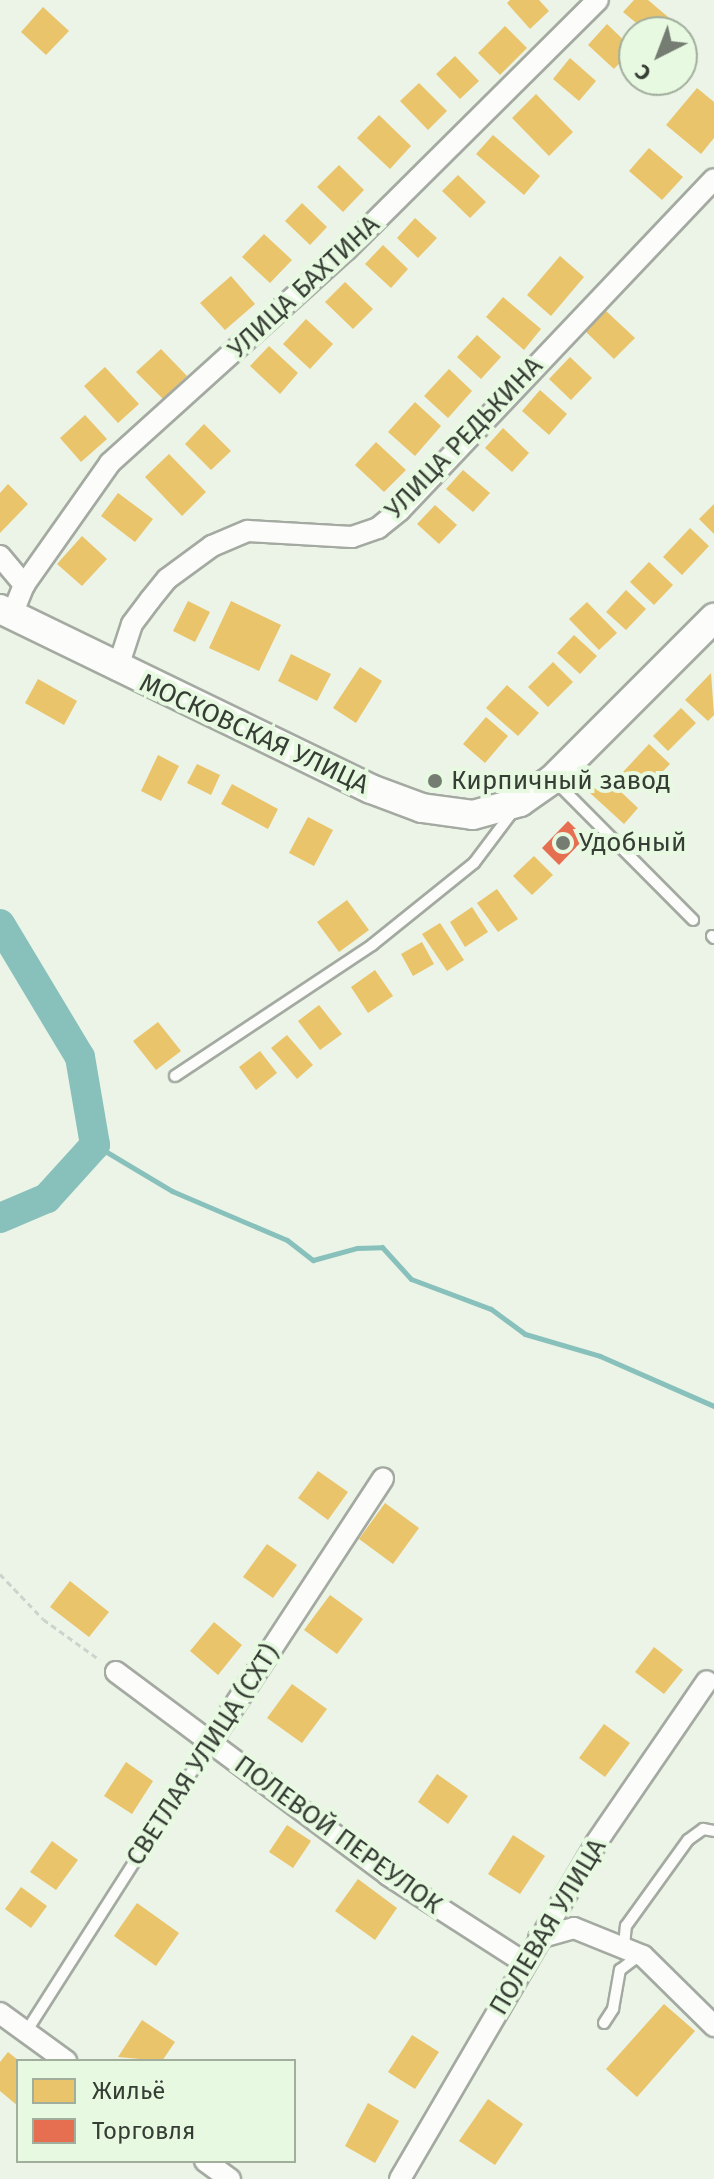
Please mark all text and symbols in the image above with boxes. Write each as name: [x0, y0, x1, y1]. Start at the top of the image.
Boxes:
north arrow: [618, 16, 698, 96]
text: С: [629, 58, 657, 87]
street label: УЛИЦА БАХТИНА: [222, 209, 386, 365]
street label: УЛИЦА РЕДЬКИНА: [379, 351, 549, 525]
street label: МОСКОВСКАЯ УЛИЦА: [134, 667, 374, 801]
place label: Кирпичный завод: [451, 765, 671, 797]
marker: Кирпичный завод: [426, 772, 444, 790]
place label: Удобный: [579, 827, 687, 859]
marker: Удобный: [554, 834, 572, 852]
street label: СВЕТЛАЯ УЛИЦА (СХТ): [120, 1639, 286, 1871]
street label: ПОЛЕВОЙ ПЕРЕУЛОК: [228, 1749, 448, 1921]
street label: ПОЛЕВАЯ УЛИЦА: [483, 1833, 613, 2021]
legend: [16, 2059, 296, 2163]
text: Жильё: [92, 2077, 165, 2105]
text: Торговля: [92, 2117, 195, 2145]

